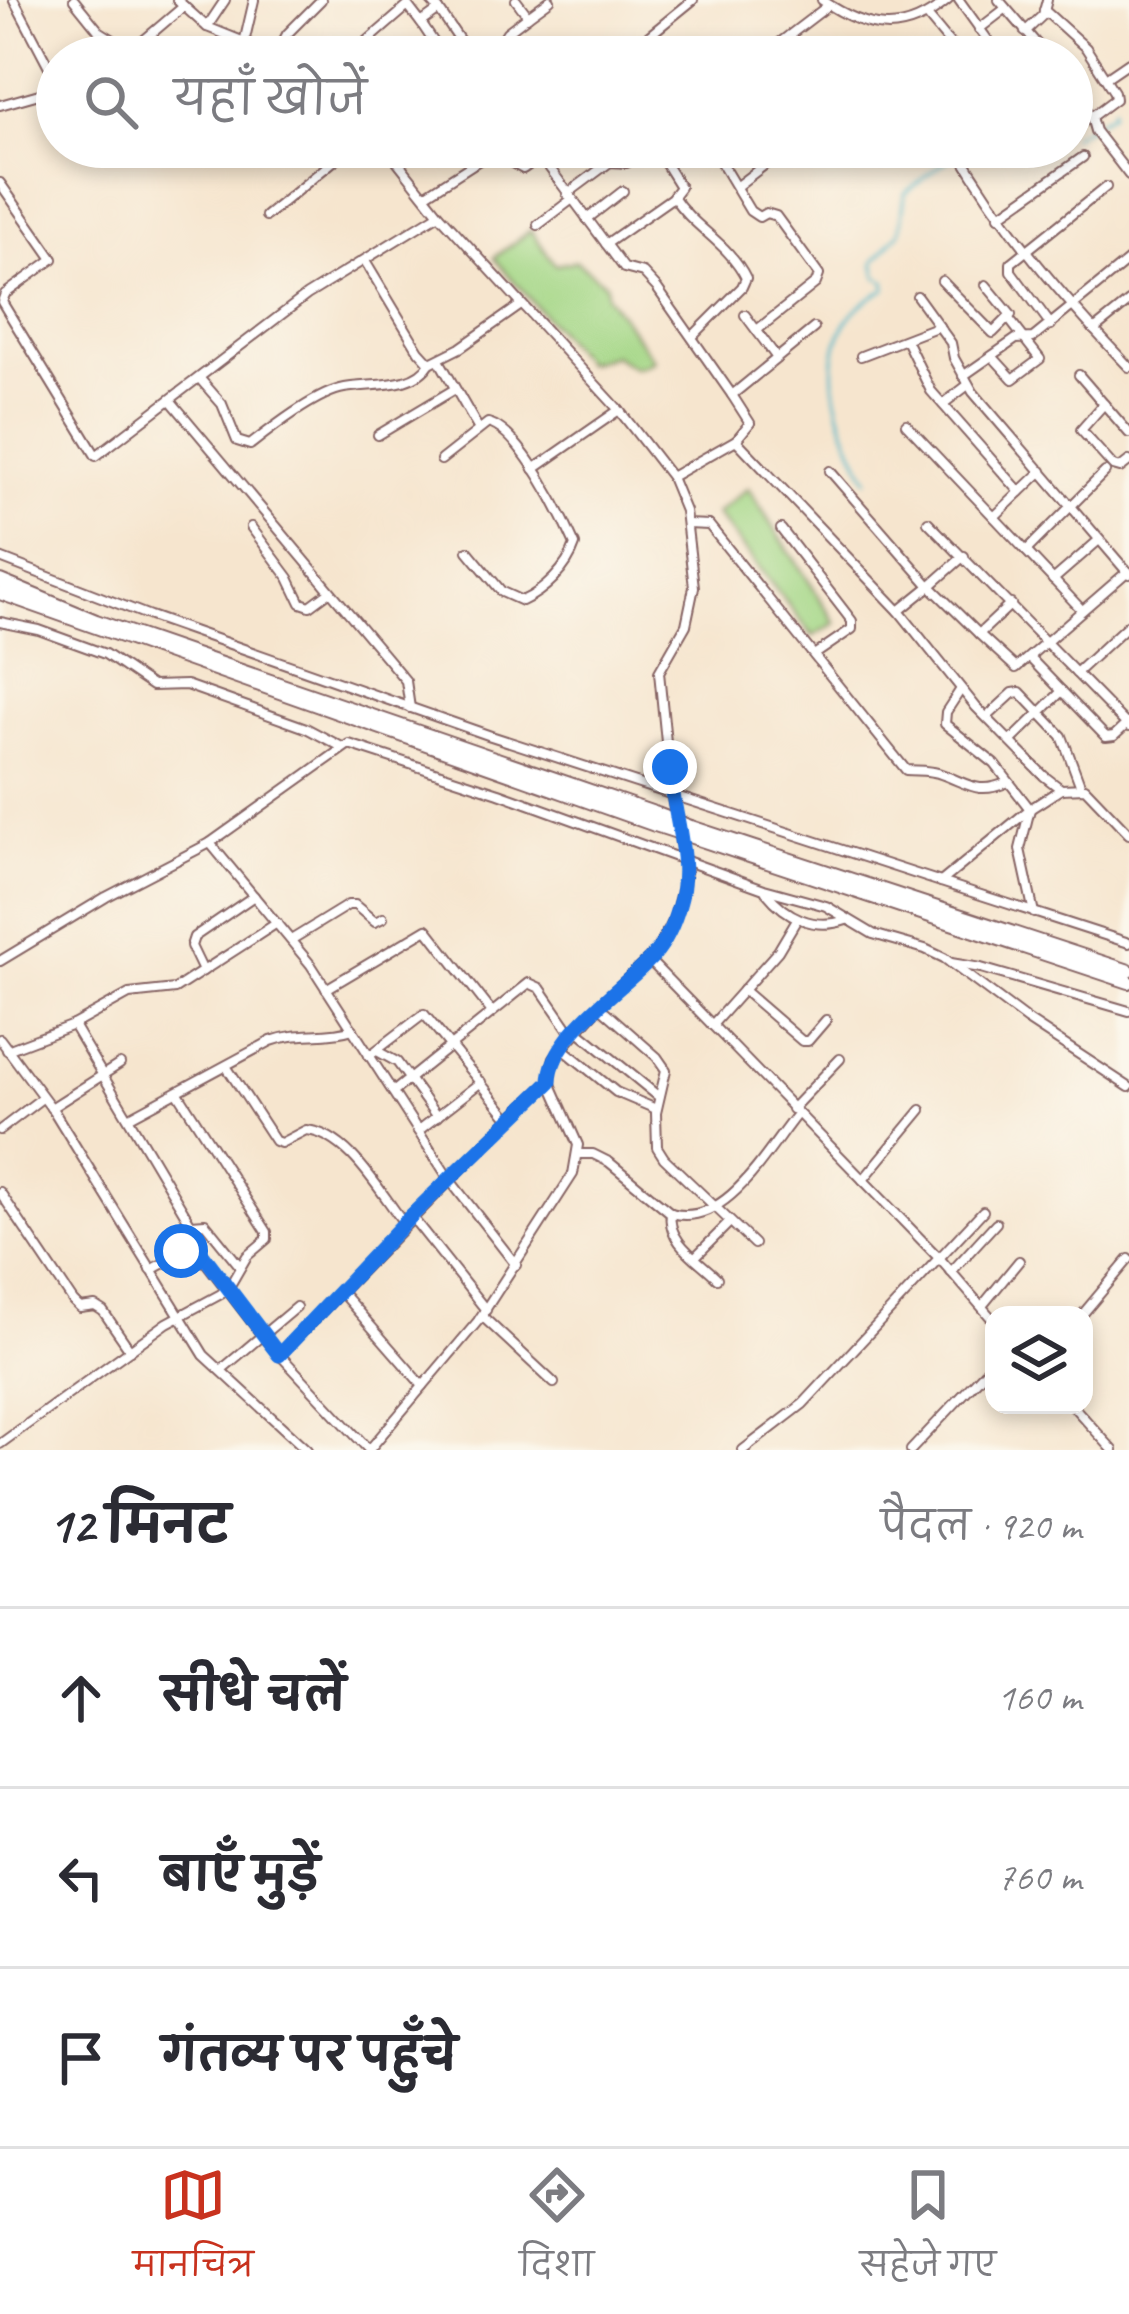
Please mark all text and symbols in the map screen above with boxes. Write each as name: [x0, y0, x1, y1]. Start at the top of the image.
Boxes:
search box: [36, 36, 1093, 168]
icon: search: [78, 69, 144, 135]
text: यहाँ खोजें: [174, 71, 367, 128]
route end: [643, 740, 697, 794]
route start: [154, 1224, 208, 1278]
map controls: [985, 1306, 1093, 1414]
button: layers: [985, 1306, 1093, 1414]
text: 12 मिनट: [48, 1493, 230, 1557]
text: पैदल · 920 m: [881, 1502, 1081, 1551]
icon: ahead: [48, 1665, 114, 1731]
text: सीधे चलें: [162, 1667, 346, 1724]
text: 160 m: [997, 1673, 1081, 1722]
icon: left: [48, 1845, 114, 1911]
text: बाएँ मुड़ें: [162, 1847, 319, 1904]
text: 760 m: [997, 1853, 1081, 1902]
icon: arrive: [48, 2025, 114, 2091]
text: गंतव्य पर पहुँचे: [162, 2027, 457, 2084]
tab: मानचित्र: [133, 2162, 254, 2301]
tab: दिशा: [519, 2162, 594, 2301]
tab: सहेजे गए: [860, 2162, 996, 2301]

